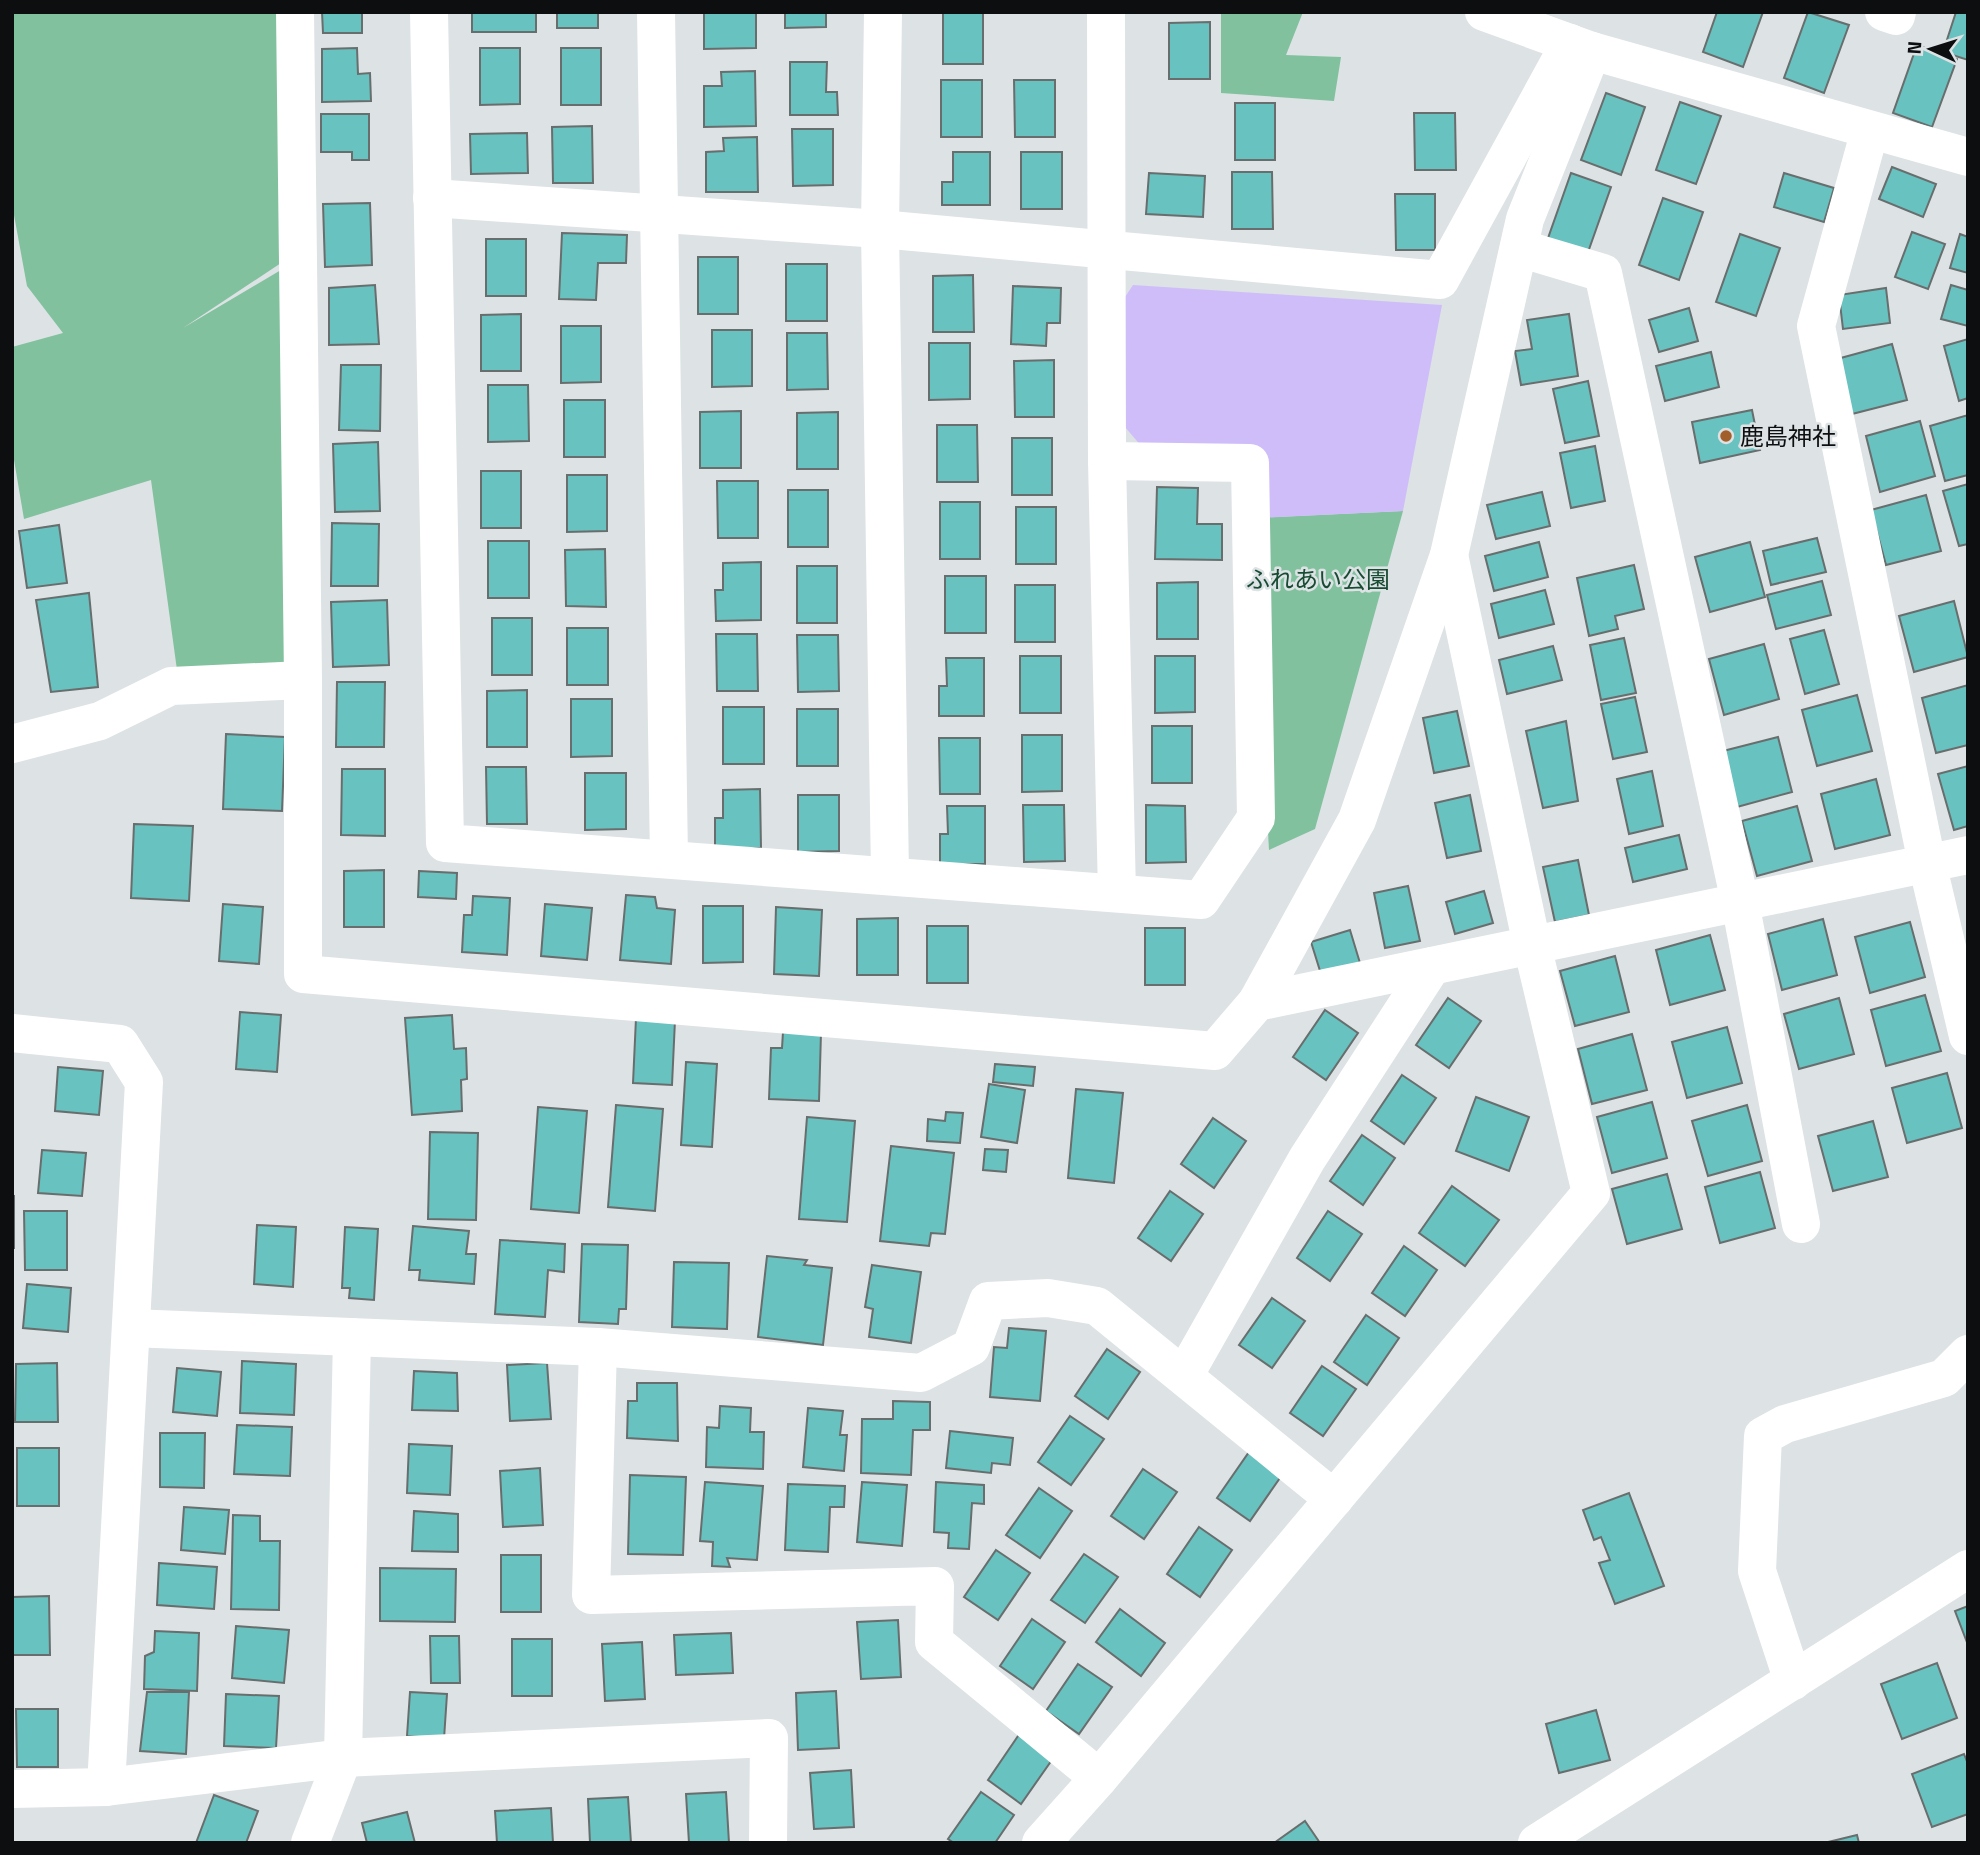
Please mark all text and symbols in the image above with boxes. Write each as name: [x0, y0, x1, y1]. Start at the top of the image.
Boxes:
north arrow: [1896, 14, 1966, 84]
text: N: [1899, 40, 1928, 55]
place label: 鹿島神社: [1740, 418, 1836, 454]
marker: 鹿島神社: [1718, 428, 1734, 444]
park label: ふれあい公園: [1246, 561, 1390, 597]

